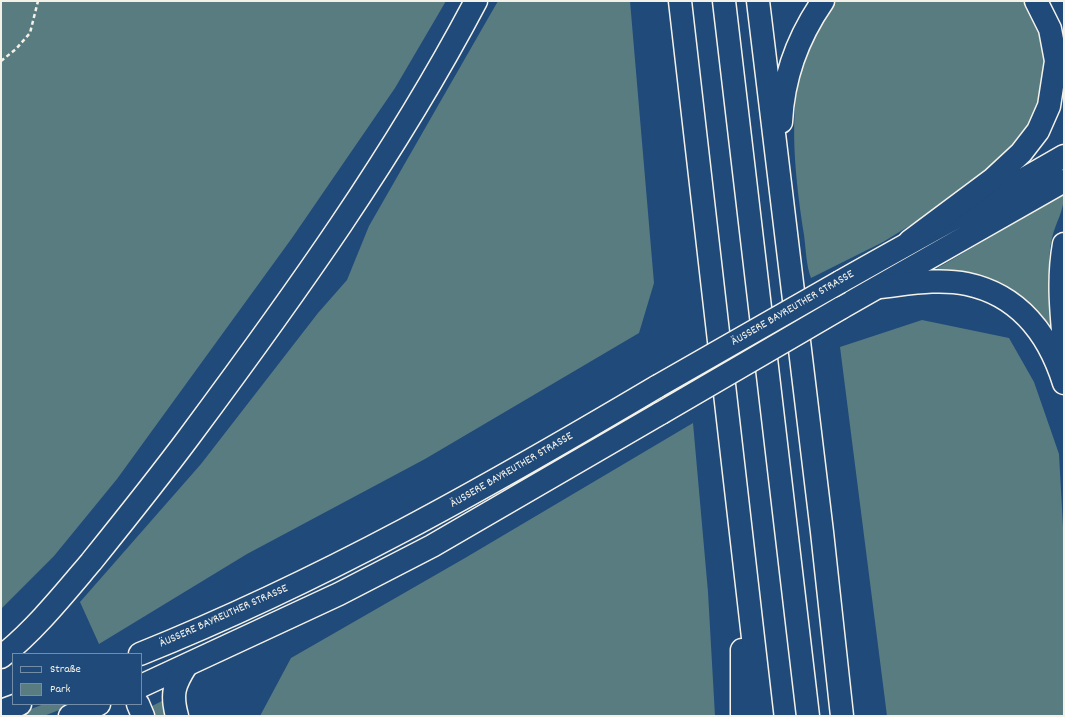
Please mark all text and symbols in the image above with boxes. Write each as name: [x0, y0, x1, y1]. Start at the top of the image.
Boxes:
street label: ÄUSSERE BAYREUTHER STRASSE: [729, 268, 857, 350]
street label: ÄUSSERE BAYREUTHER STRASSE: [448, 430, 576, 512]
street label: ÄUSSERE BAYREUTHER STRASSE: [157, 582, 291, 652]
legend: [12, 653, 142, 705]
text: Straße: [50, 661, 81, 678]
text: Park: [50, 681, 70, 698]

